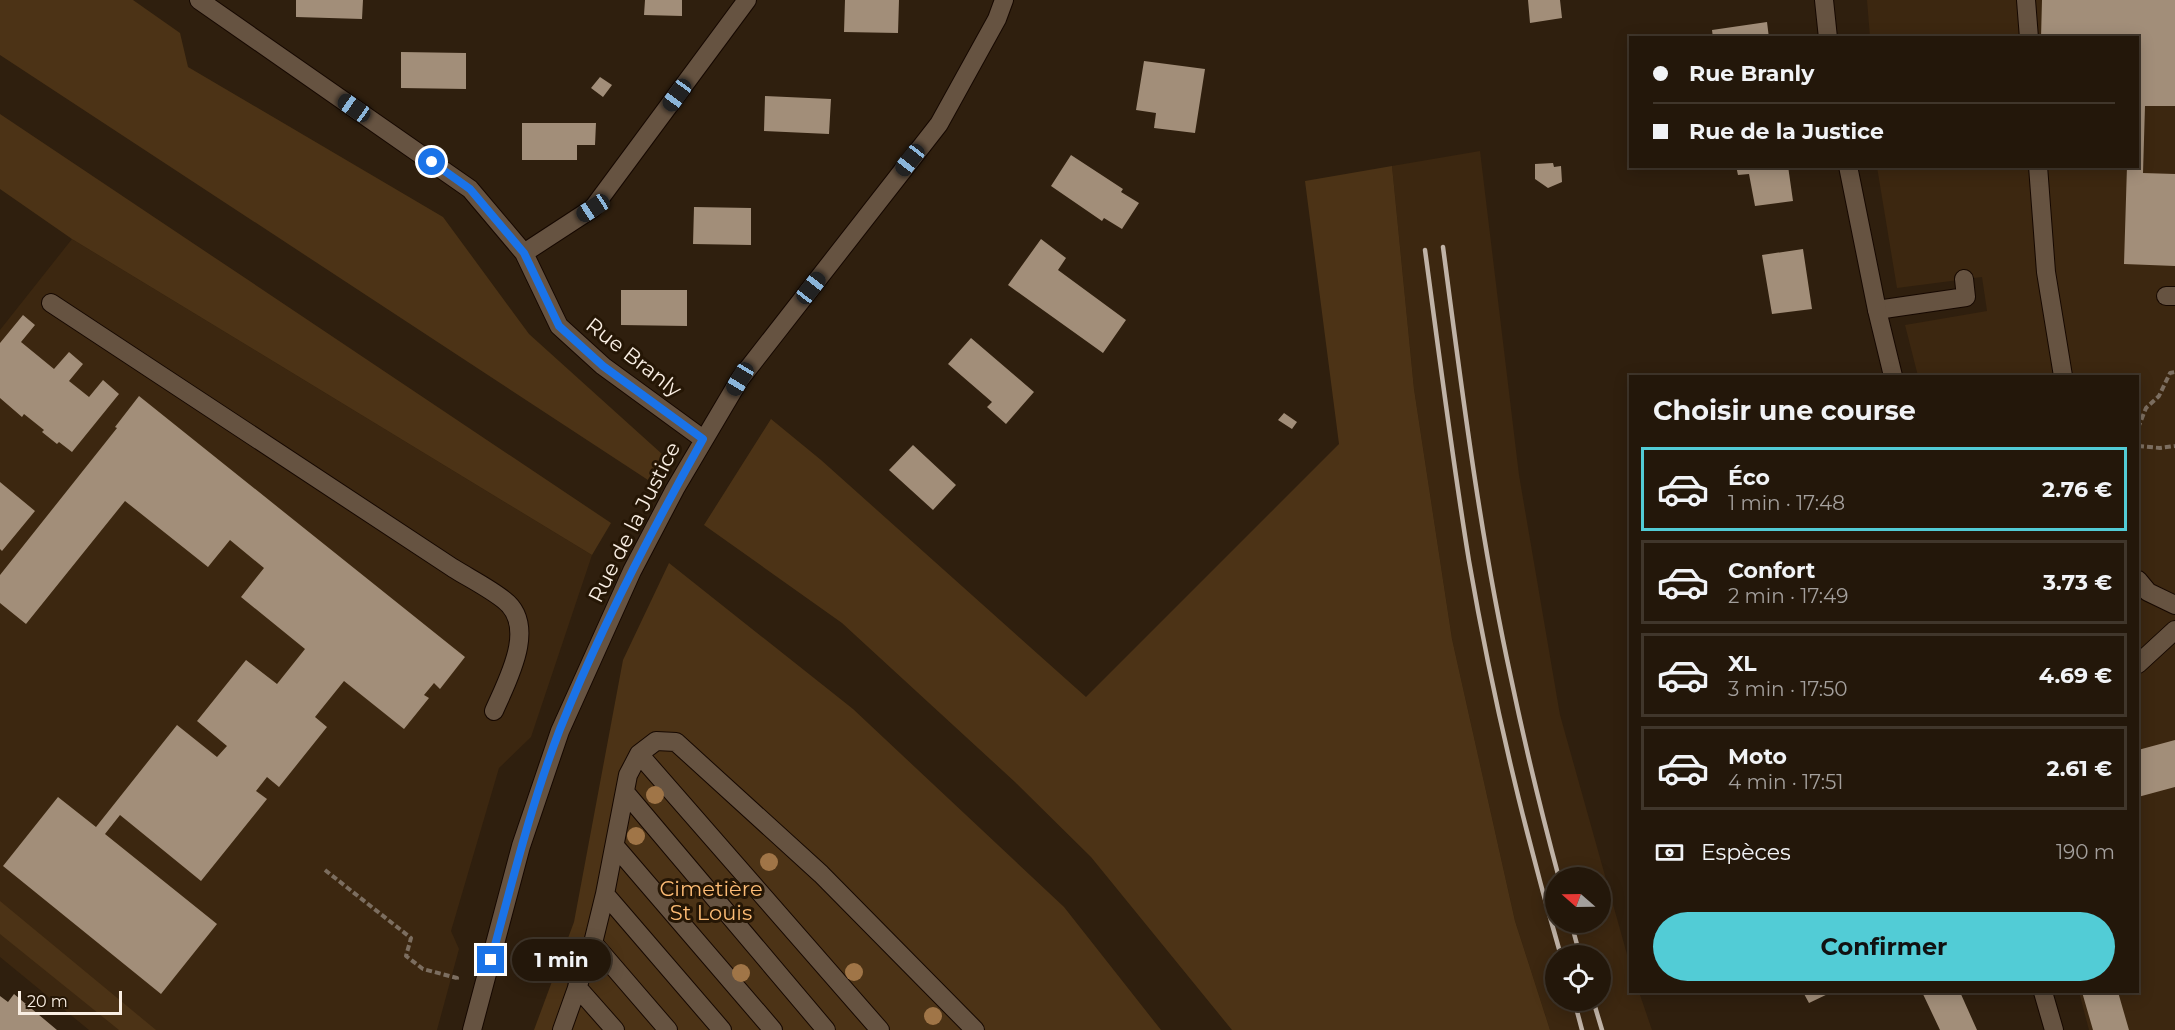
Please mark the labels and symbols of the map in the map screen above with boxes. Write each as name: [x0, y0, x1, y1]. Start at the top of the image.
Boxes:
car: [659, 75, 695, 115]
car: [334, 90, 374, 126]
car: [892, 140, 928, 180]
route start: [418, 148, 445, 175]
car: [573, 191, 613, 225]
car: [793, 268, 829, 308]
street label: Rue Branly: [581, 312, 687, 402]
car: [723, 359, 757, 399]
street label: Rue de la Justice: [583, 438, 685, 606]
north arrow: [1545, 867, 1611, 933]
park label: Cimetière St Louis: [659, 876, 763, 925]
callout: 1 min: [512, 939, 611, 981]
route end: [477, 946, 504, 973]
scale bar: [18, 988, 122, 1016]

